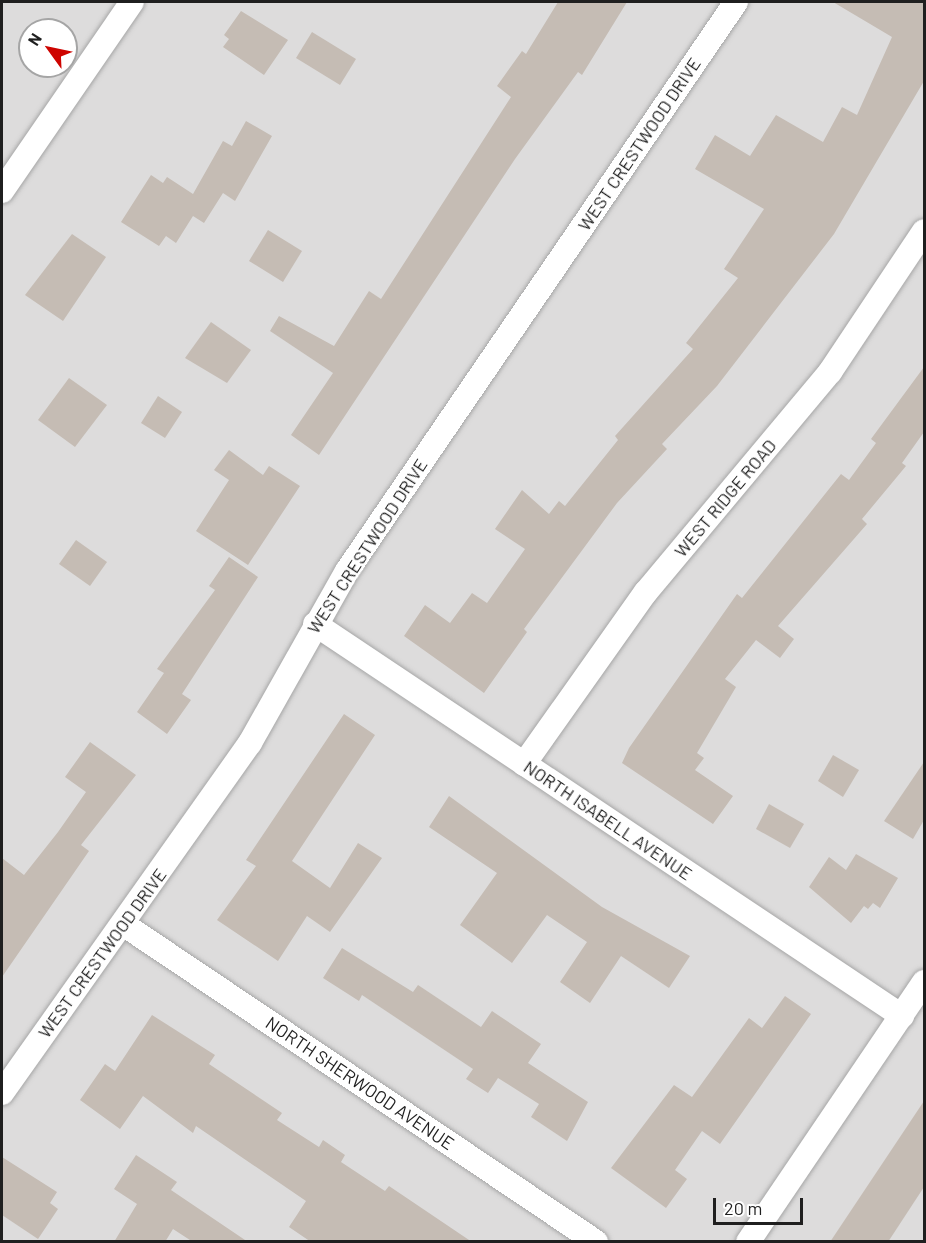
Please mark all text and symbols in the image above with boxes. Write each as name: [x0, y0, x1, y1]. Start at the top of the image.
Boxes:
north arrow: [18, 18, 78, 78]
text: N: [23, 29, 45, 49]
street label: WEST CRESTWOOD DRIVE: [573, 53, 705, 235]
street label: WEST RIDGE ROAD: [669, 435, 781, 561]
street label: WEST CRESTWOOD DRIVE: [302, 454, 432, 638]
street label: NORTH ISABELL AVENUE: [520, 756, 696, 884]
street label: WEST CRESTWOOD DRIVE: [33, 864, 171, 1042]
street label: NORTH SHERWOOD AVENUE: [262, 1012, 458, 1154]
scale bar: [716, 1186, 806, 1224]
text: 20 m: [724, 1197, 762, 1219]

